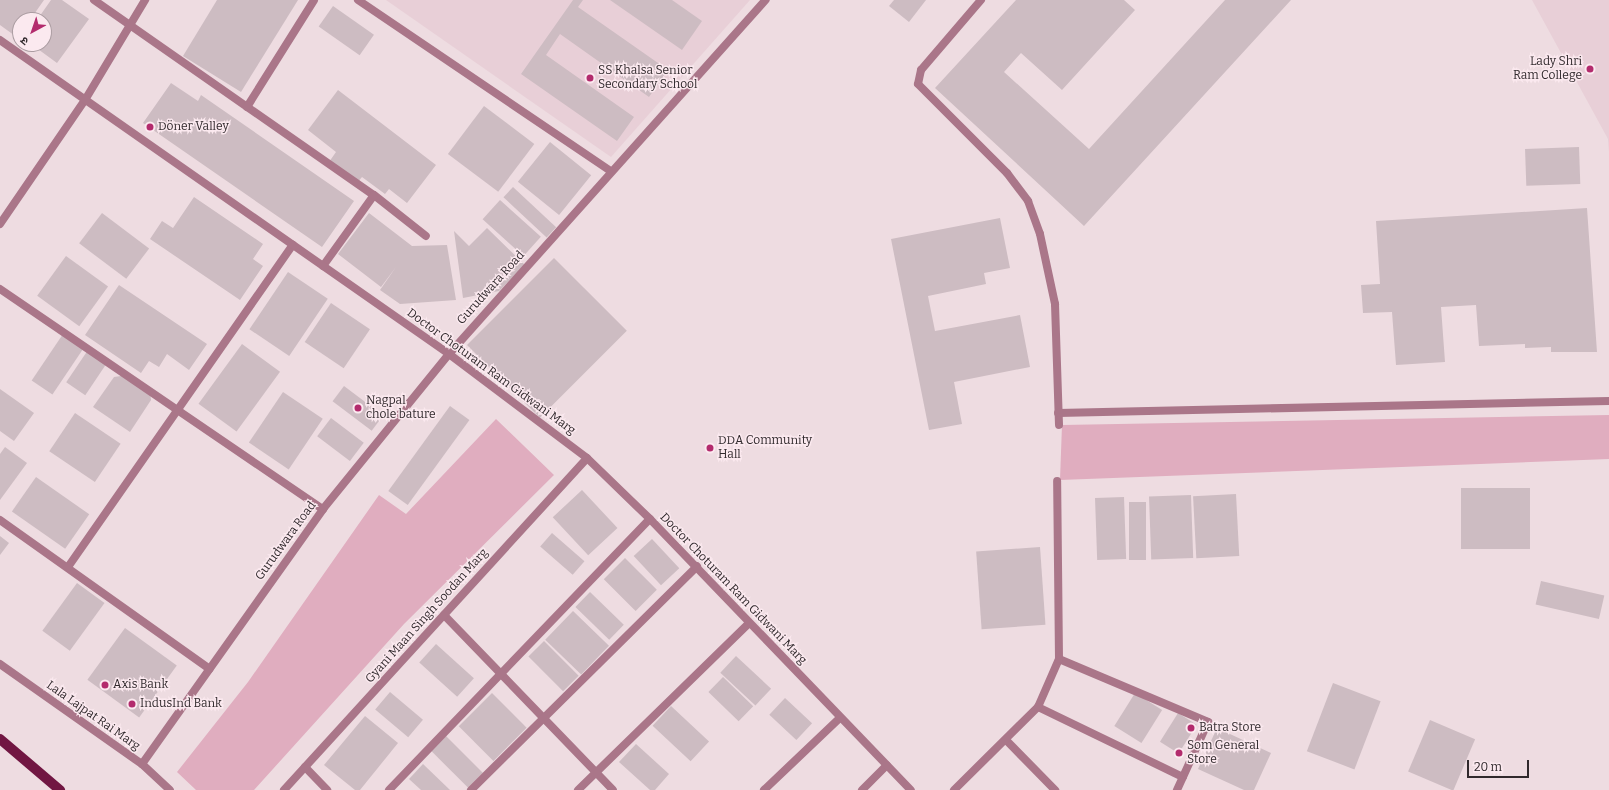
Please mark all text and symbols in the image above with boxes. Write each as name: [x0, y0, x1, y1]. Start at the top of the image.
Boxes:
north arrow: [12, 12, 52, 52]
text: उ: [18, 34, 31, 48]
place label: Lady Shri Ram College: [1513, 55, 1582, 83]
place label: SS Khalsa Senior Secondary School: [598, 64, 697, 92]
marker: Lady Shri Ram College: [1585, 64, 1595, 74]
marker: SS Khalsa Senior Secondary School: [585, 73, 595, 83]
place label: Döner Valley: [158, 120, 229, 134]
marker: Döner Valley: [145, 122, 155, 132]
street label: Gurudwara Road: [454, 248, 528, 328]
street label: Doctor Choturam Ram Gidwani Marg: [404, 306, 578, 438]
place label: Nagpal chole bature: [366, 394, 436, 422]
marker: Nagpal chole bature: [353, 403, 363, 413]
place label: DDA Community Hall: [718, 434, 812, 462]
marker: DDA Community Hall: [705, 443, 715, 453]
street label: Gurudwara Road: [253, 499, 319, 583]
street label: Doctor Choturam Ram Gidwani Marg: [657, 510, 809, 668]
street label: Gyani Maan Singh Soodan Marg: [363, 546, 491, 686]
street label: Lala Lajpat Rai Marg: [43, 678, 143, 754]
place label: Axis Bank: [113, 678, 168, 692]
marker: Axis Bank: [100, 680, 110, 690]
place label: IndusInd Bank: [140, 697, 222, 711]
marker: IndusInd Bank: [127, 699, 137, 709]
place label: Batra Store: [1199, 721, 1261, 735]
marker: Batra Store: [1186, 723, 1196, 733]
place label: Som General Store: [1187, 739, 1259, 767]
marker: Som General Store: [1174, 748, 1184, 758]
scale bar: [1469, 752, 1531, 778]
text: 20 m: [1474, 760, 1502, 774]

